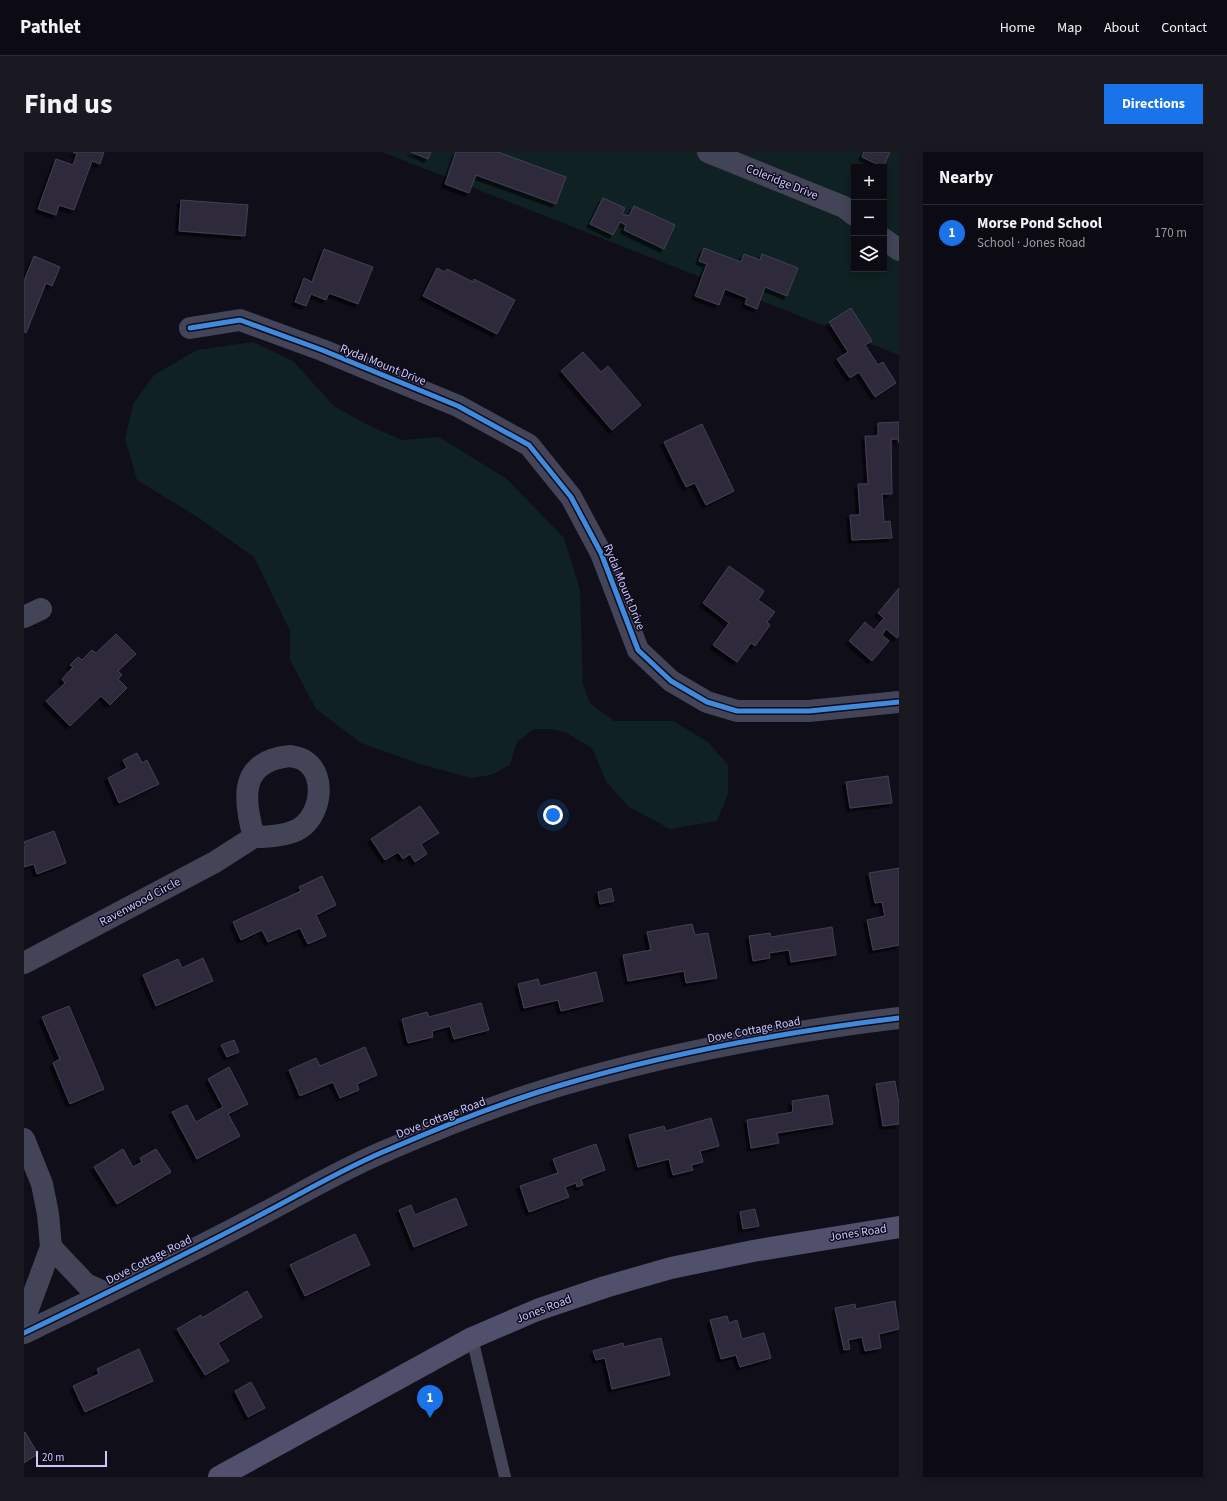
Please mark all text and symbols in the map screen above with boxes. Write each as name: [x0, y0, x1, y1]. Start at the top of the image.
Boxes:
text: Pathlet: [20, 14, 81, 41]
text: Home: [1000, 18, 1035, 38]
text: Map: [1057, 18, 1082, 38]
text: About: [1104, 18, 1139, 38]
text: Contact: [1161, 18, 1207, 38]
text: Find us: [24, 84, 112, 124]
button: Directions: [1104, 84, 1203, 124]
street label: Coleridge Drive: [743, 160, 821, 204]
map controls: [851, 164, 887, 272]
button: +: [851, 164, 887, 200]
text: Nearby: [939, 166, 993, 190]
button: −: [851, 200, 887, 236]
text: Morse Pond School: [977, 213, 1102, 234]
text: 1: [949, 224, 955, 242]
text: 170 m: [1154, 224, 1187, 242]
text: School · Jones Road: [977, 234, 1086, 252]
button: layers: [851, 236, 887, 272]
street label: Rydal Mount Drive: [337, 340, 429, 390]
street label: Rydal Mount Drive: [599, 541, 649, 633]
your location: [543, 805, 563, 825]
street label: Ravenwood Circle: [96, 873, 184, 931]
street label: Dove Cottage Road: [706, 1013, 802, 1047]
street label: Dove Cottage Road: [394, 1093, 488, 1143]
street label: Jones Road: [828, 1220, 888, 1246]
street label: Dove Cottage Road: [103, 1231, 195, 1289]
street label: Jones Road: [514, 1291, 574, 1327]
pin: 1: [417, 1385, 443, 1418]
scale bar: [36, 1449, 107, 1468]
text: 20 m: [42, 1450, 64, 1465]

